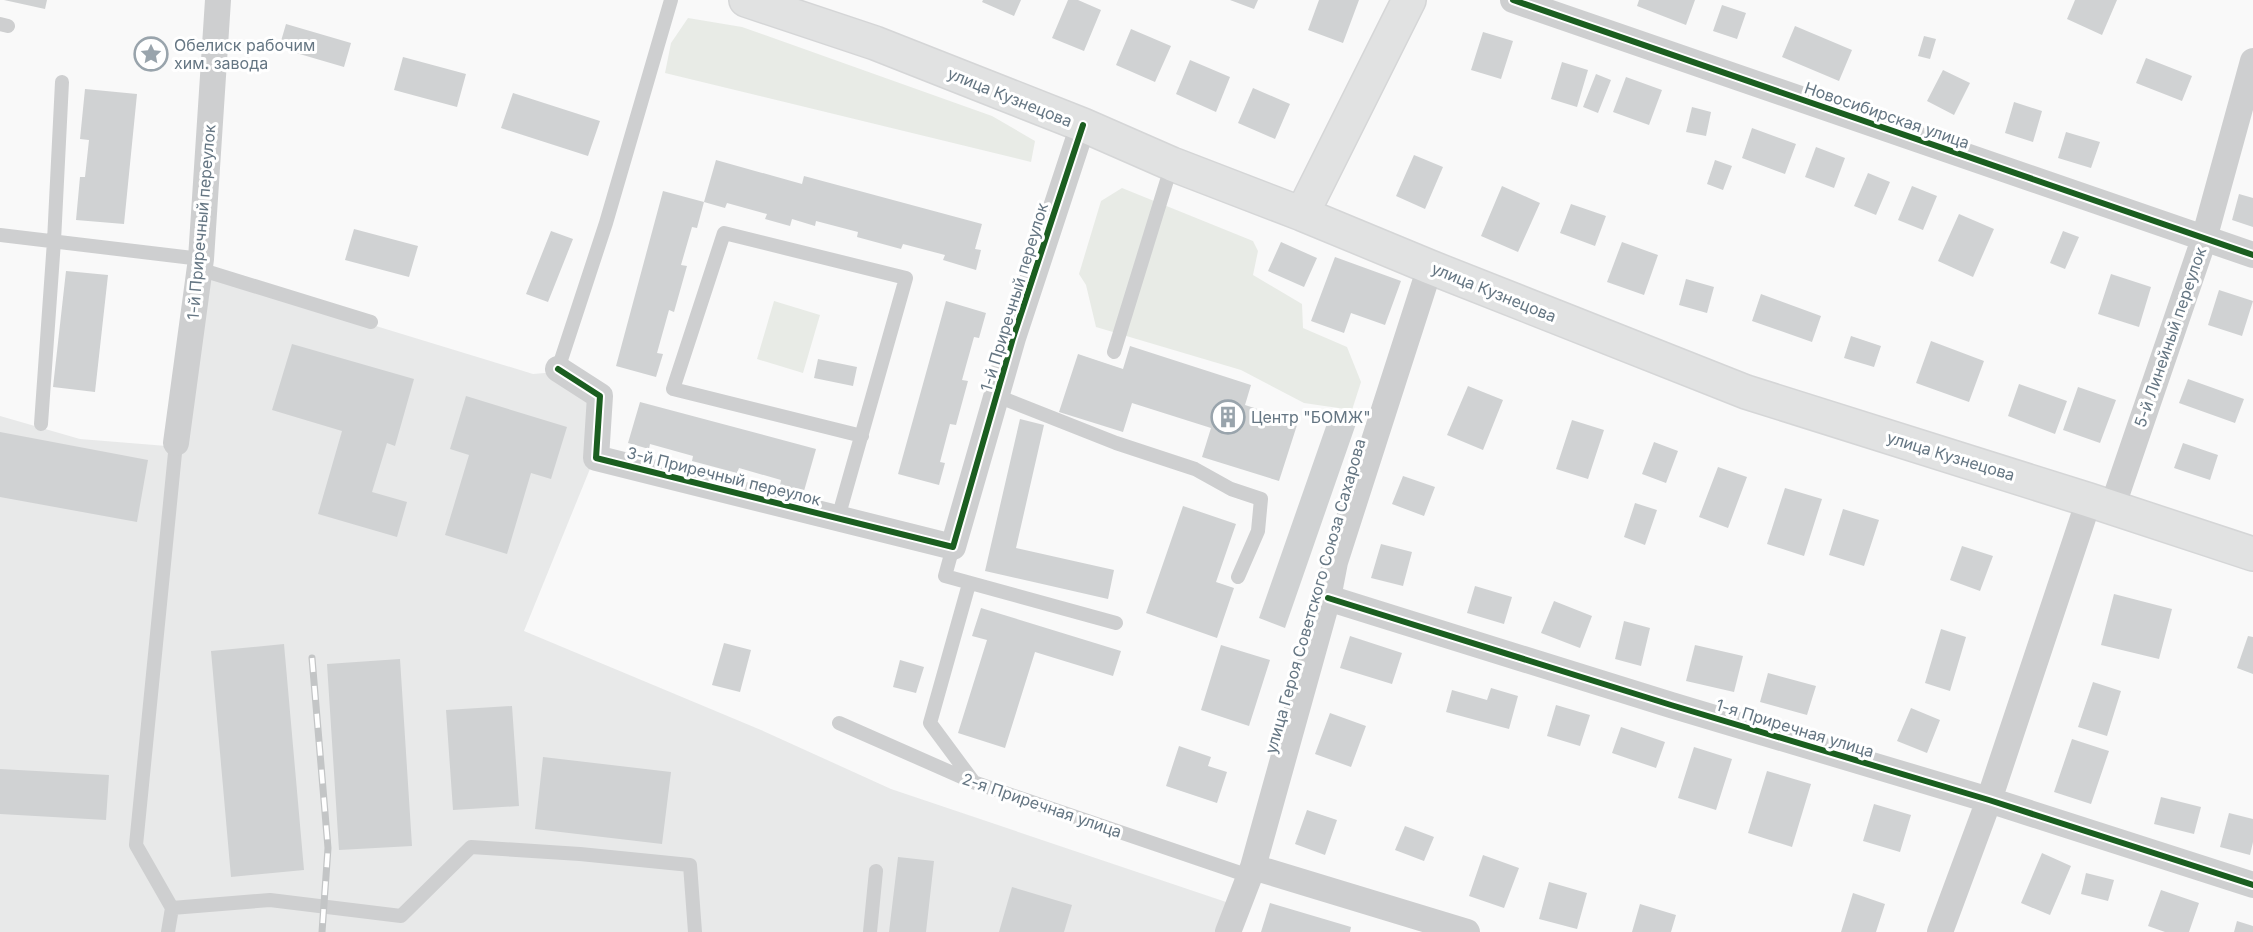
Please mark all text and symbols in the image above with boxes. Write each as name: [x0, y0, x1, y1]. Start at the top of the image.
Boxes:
place label: Обелиск рабочим хим. завода: [174, 35, 315, 73]
place icon: Обелиск рабочим хим. завода: [133, 36, 169, 72]
street label: улица Кузнецова: [945, 63, 1075, 131]
street label: Новосибирская улица: [1802, 77, 1972, 153]
street label: 1-й Приречный переулок: [182, 123, 220, 320]
street label: 1-й Приречный переулок: [976, 200, 1052, 394]
street label: 5-й Линейный переулок: [2130, 244, 2210, 430]
street label: улица Кузнецова: [1429, 258, 1559, 326]
building icon: Центр "БОМЖ": [1210, 399, 1246, 435]
place label: Центр "БОМЖ": [1251, 407, 1371, 427]
street label: улица Кузнецова: [1885, 427, 2017, 485]
street label: улица Героя Советского Союза Сахарова: [1260, 436, 1370, 756]
street label: 3-й Приречный переулок: [625, 442, 823, 510]
street label: 1-я Приречная улица: [1714, 694, 1876, 762]
street label: 2-я Приречная улица: [960, 768, 1124, 842]

